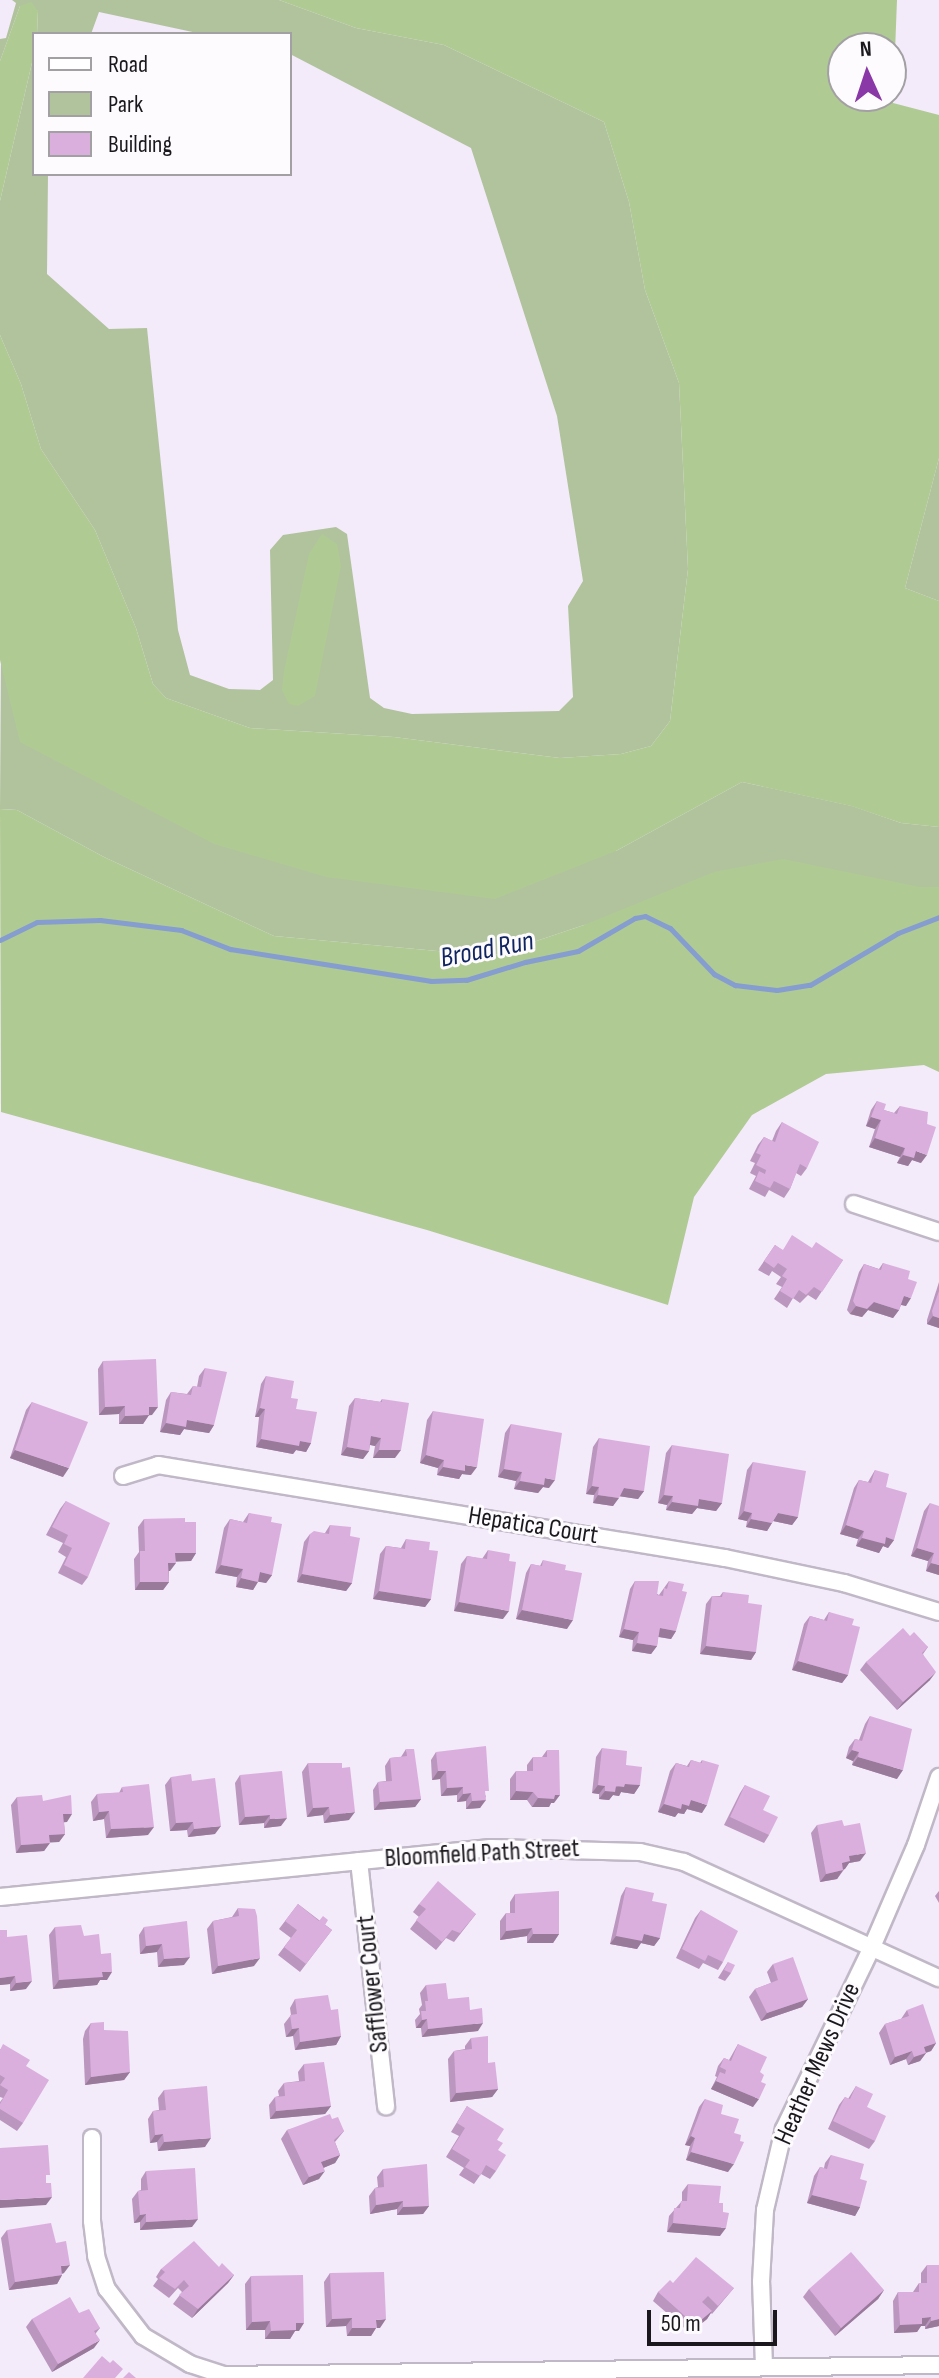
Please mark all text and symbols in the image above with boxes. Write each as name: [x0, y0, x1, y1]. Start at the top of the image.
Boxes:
legend: [32, 32, 292, 176]
north arrow: [827, 32, 907, 112]
text: N: [859, 36, 872, 63]
text: Road: [108, 50, 148, 79]
text: Park: [108, 90, 143, 119]
text: Building: [108, 130, 172, 159]
water label: Broad Run: [438, 925, 536, 975]
street label: Hepatica Court: [466, 1500, 600, 1552]
street label: Bloomfield Path Street: [384, 1833, 580, 1875]
street label: Safflower Court: [350, 1914, 396, 2054]
street label: Heather Mews Drive: [768, 1978, 868, 2150]
scale bar: [651, 2294, 781, 2344]
text: 50 m: [661, 2309, 701, 2338]

